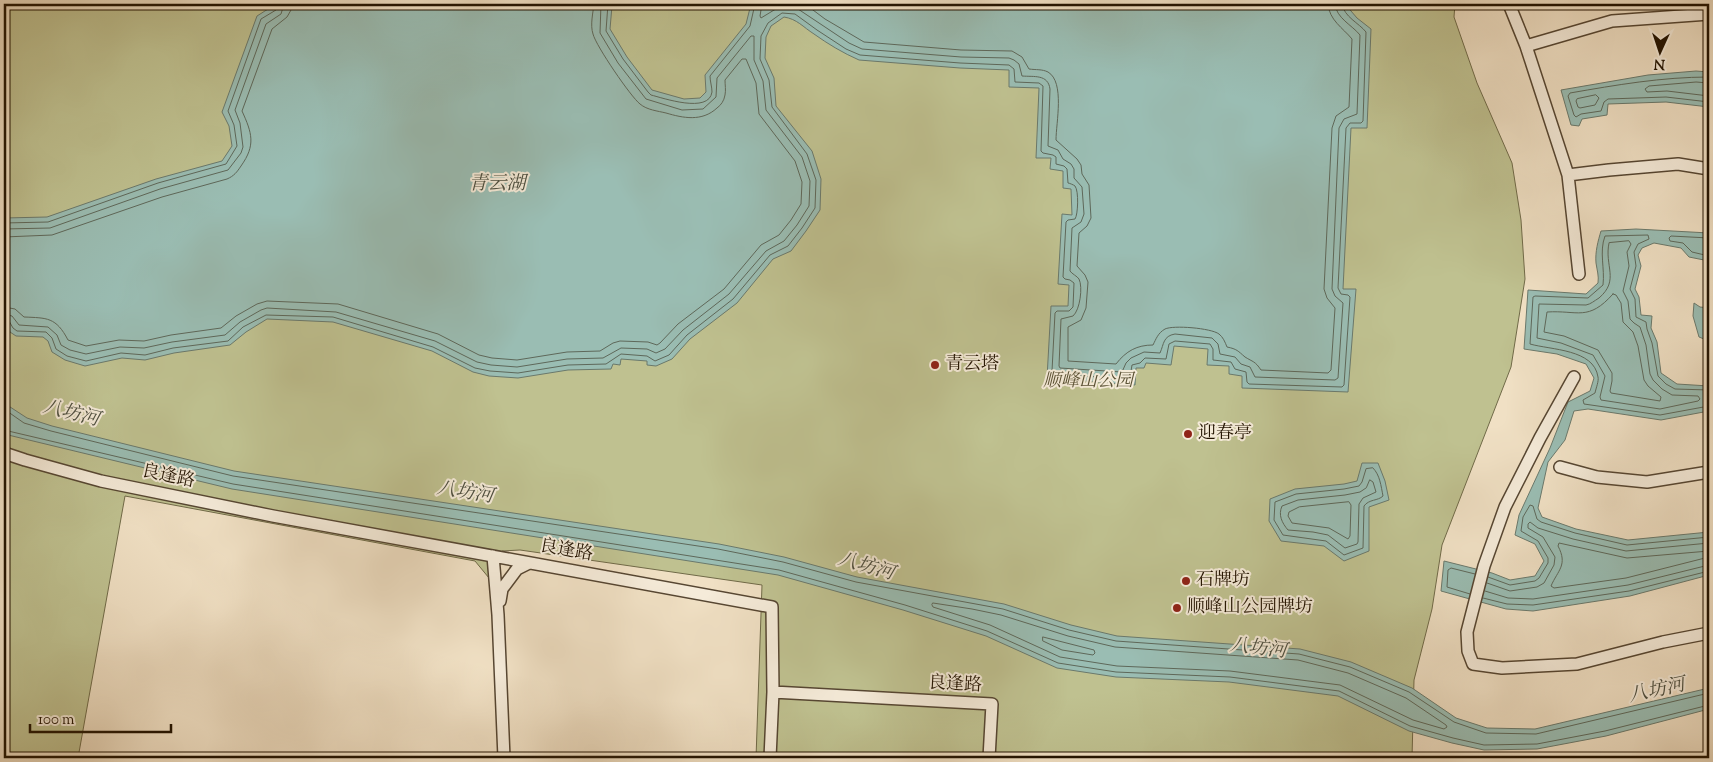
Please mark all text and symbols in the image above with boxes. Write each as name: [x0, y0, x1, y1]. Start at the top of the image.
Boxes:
north arrow: [1636, 28, 1686, 78]
text: N: [1653, 53, 1666, 73]
water label: 青云湖: [468, 171, 528, 198]
place label: 青云塔: [945, 352, 999, 378]
marker: 青云塔: [929, 359, 941, 371]
park label: 顺峰山公园: [1043, 369, 1136, 395]
water label: 八坊河: [40, 394, 105, 435]
place label: 迎春亭: [1198, 421, 1252, 447]
marker: 迎春亭: [1182, 428, 1194, 440]
street label: 良逢路: [139, 459, 197, 495]
water label: 八坊河: [435, 475, 498, 511]
street label: 良逢路: [537, 534, 595, 568]
water label: 八坊河: [835, 546, 900, 589]
place label: 石牌坊: [1196, 568, 1250, 594]
marker: 石牌坊: [1180, 575, 1192, 587]
place label: 顺峰山公园牌坊: [1187, 595, 1313, 621]
marker: 顺峰山公园牌坊: [1171, 602, 1183, 614]
water label: 八坊河: [1228, 632, 1291, 666]
street label: 良逢路: [927, 671, 983, 699]
water label: 八坊河: [1626, 671, 1691, 710]
scale bar: [30, 702, 171, 734]
text: 100 m: [38, 710, 75, 731]

